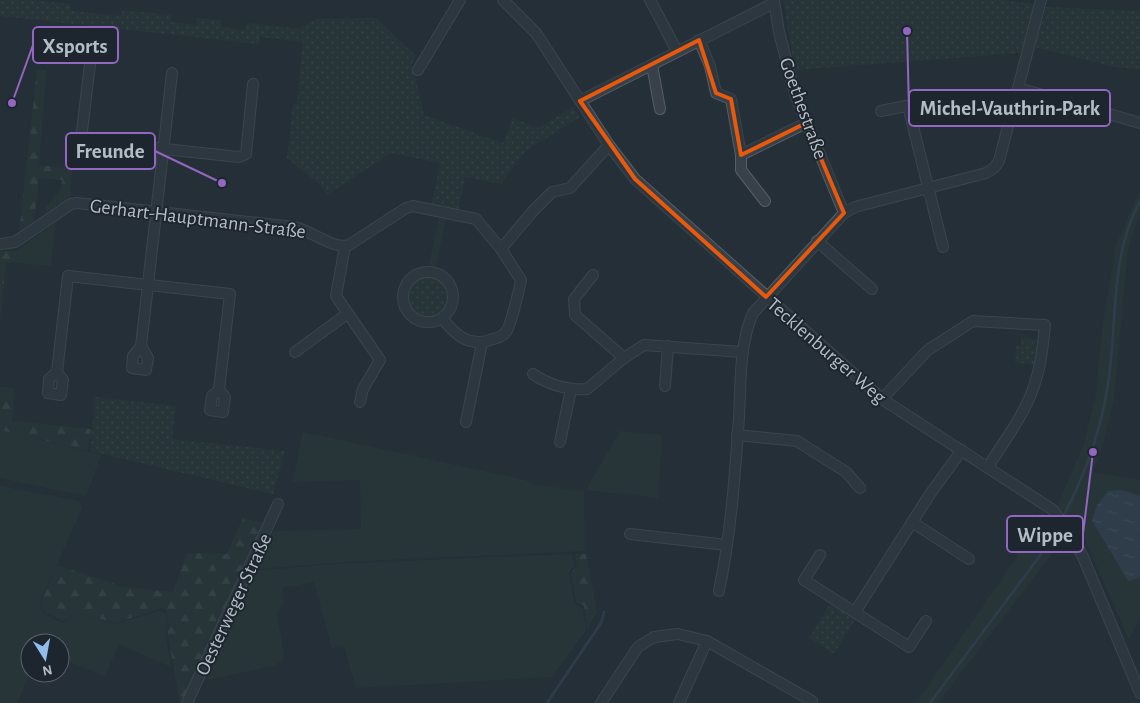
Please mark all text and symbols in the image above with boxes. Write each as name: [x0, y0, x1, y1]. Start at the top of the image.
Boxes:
callout: Xsports: [33, 27, 118, 63]
text: Xsports: [43, 36, 107, 57]
street label: Goethestraße: [775, 55, 831, 162]
callout: Michel-Vauthrin-Park: [909, 90, 1110, 126]
text: Michel-Vauthrin-Park: [920, 98, 1101, 119]
callout: Freunde: [66, 133, 155, 169]
text: Freunde: [75, 141, 145, 162]
street label: Gerhart-Hauptmann-Straße: [89, 196, 307, 242]
street label: Tecklenburger Weg: [763, 294, 890, 408]
callout: Wippe: [1007, 516, 1083, 552]
text: Wippe: [1017, 525, 1073, 546]
street label: Oesterweger Straße: [192, 530, 275, 678]
north arrow: [20, 633, 70, 683]
text: N: [41, 662, 53, 678]

